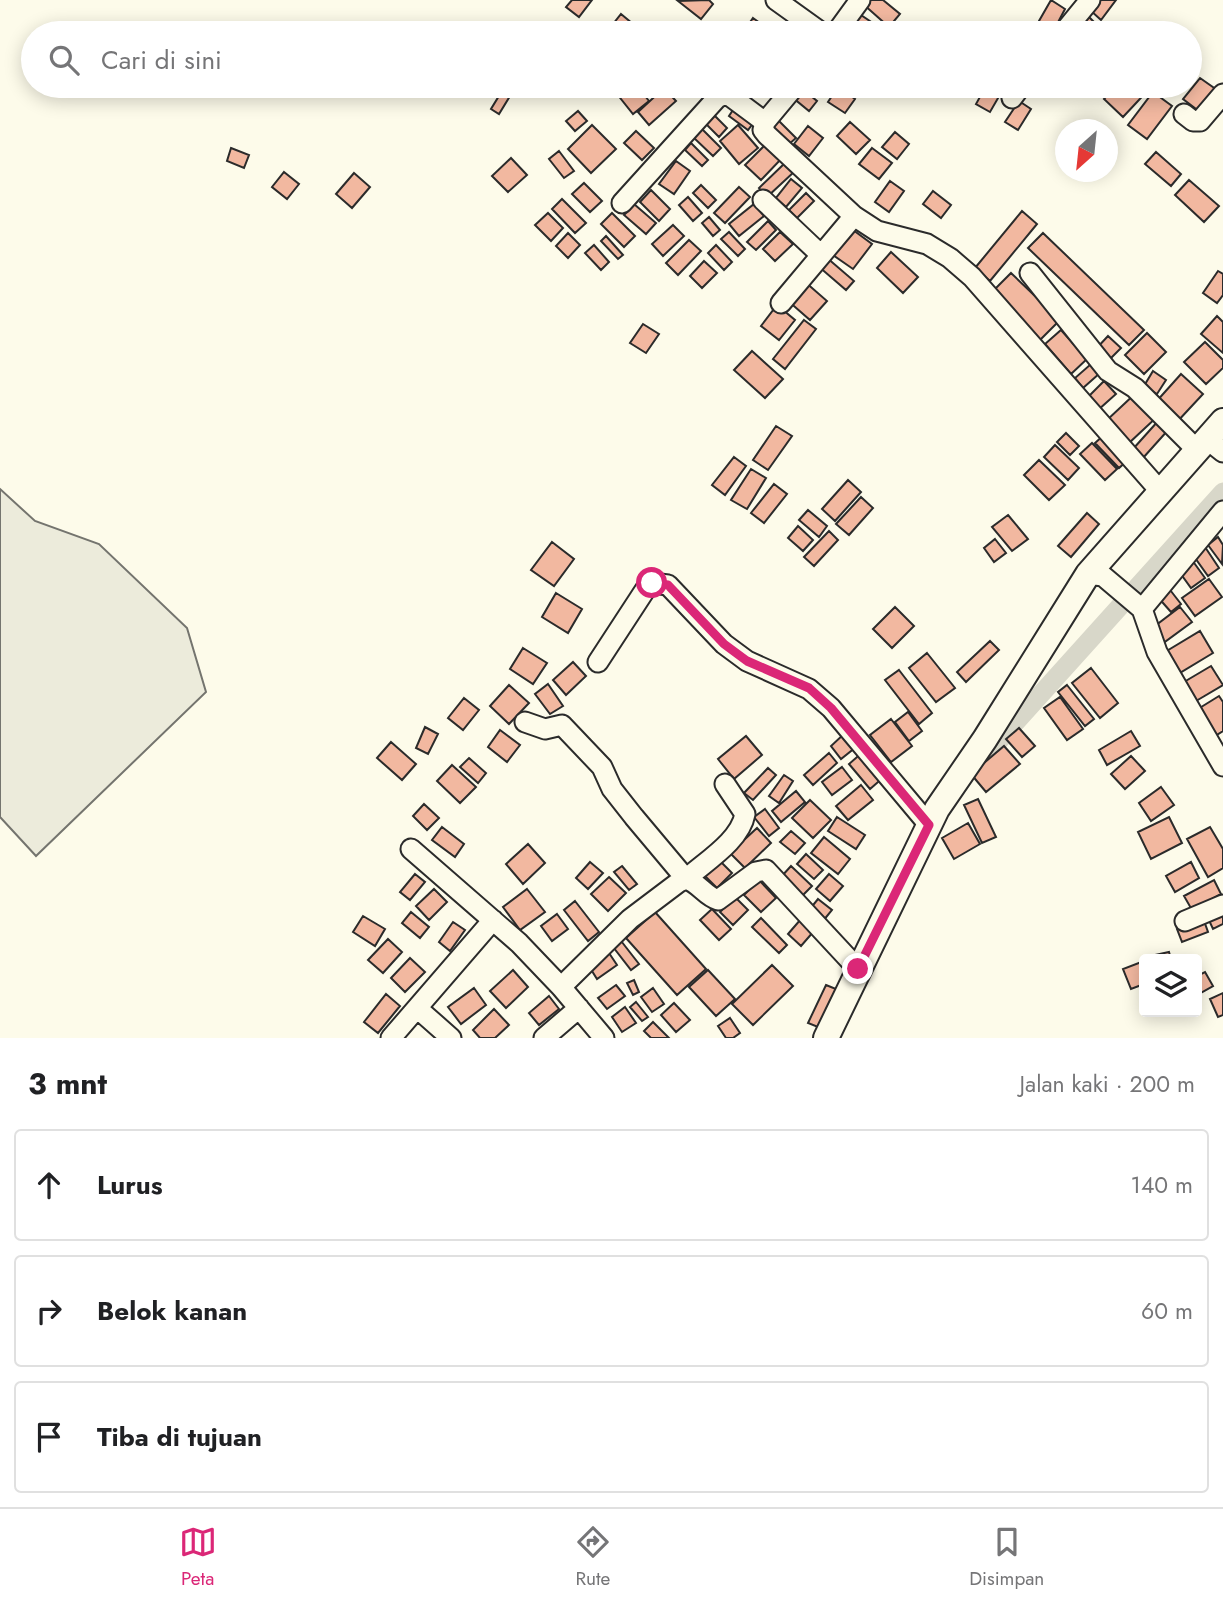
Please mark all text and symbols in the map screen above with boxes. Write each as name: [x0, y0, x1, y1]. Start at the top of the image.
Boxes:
search box: [21, 21, 1202, 98]
icon: search: [45, 41, 83, 79]
text: Cari di sini: [101, 41, 222, 79]
north arrow: [1055, 119, 1118, 182]
route start: [636, 567, 667, 598]
route end: [842, 953, 873, 984]
map controls: [1139, 954, 1202, 1017]
button: layers: [1139, 954, 1202, 1017]
text: 3 mnt: [28, 1062, 107, 1105]
text: Jalan kaki · 200 m: [1020, 1067, 1195, 1101]
icon: ahead: [30, 1166, 68, 1204]
text: Lurus: [97, 1166, 163, 1204]
text: 140 m: [1131, 1168, 1193, 1202]
icon: right: [30, 1292, 68, 1330]
text: Belok kanan: [97, 1292, 247, 1330]
text: 60 m: [1141, 1294, 1193, 1328]
icon: arrive: [30, 1418, 68, 1456]
text: Tiba di tujuan: [97, 1418, 262, 1456]
tab: Peta: [179, 1523, 217, 1592]
tab: Rute: [574, 1523, 612, 1592]
tab: Disimpan: [969, 1523, 1044, 1592]

